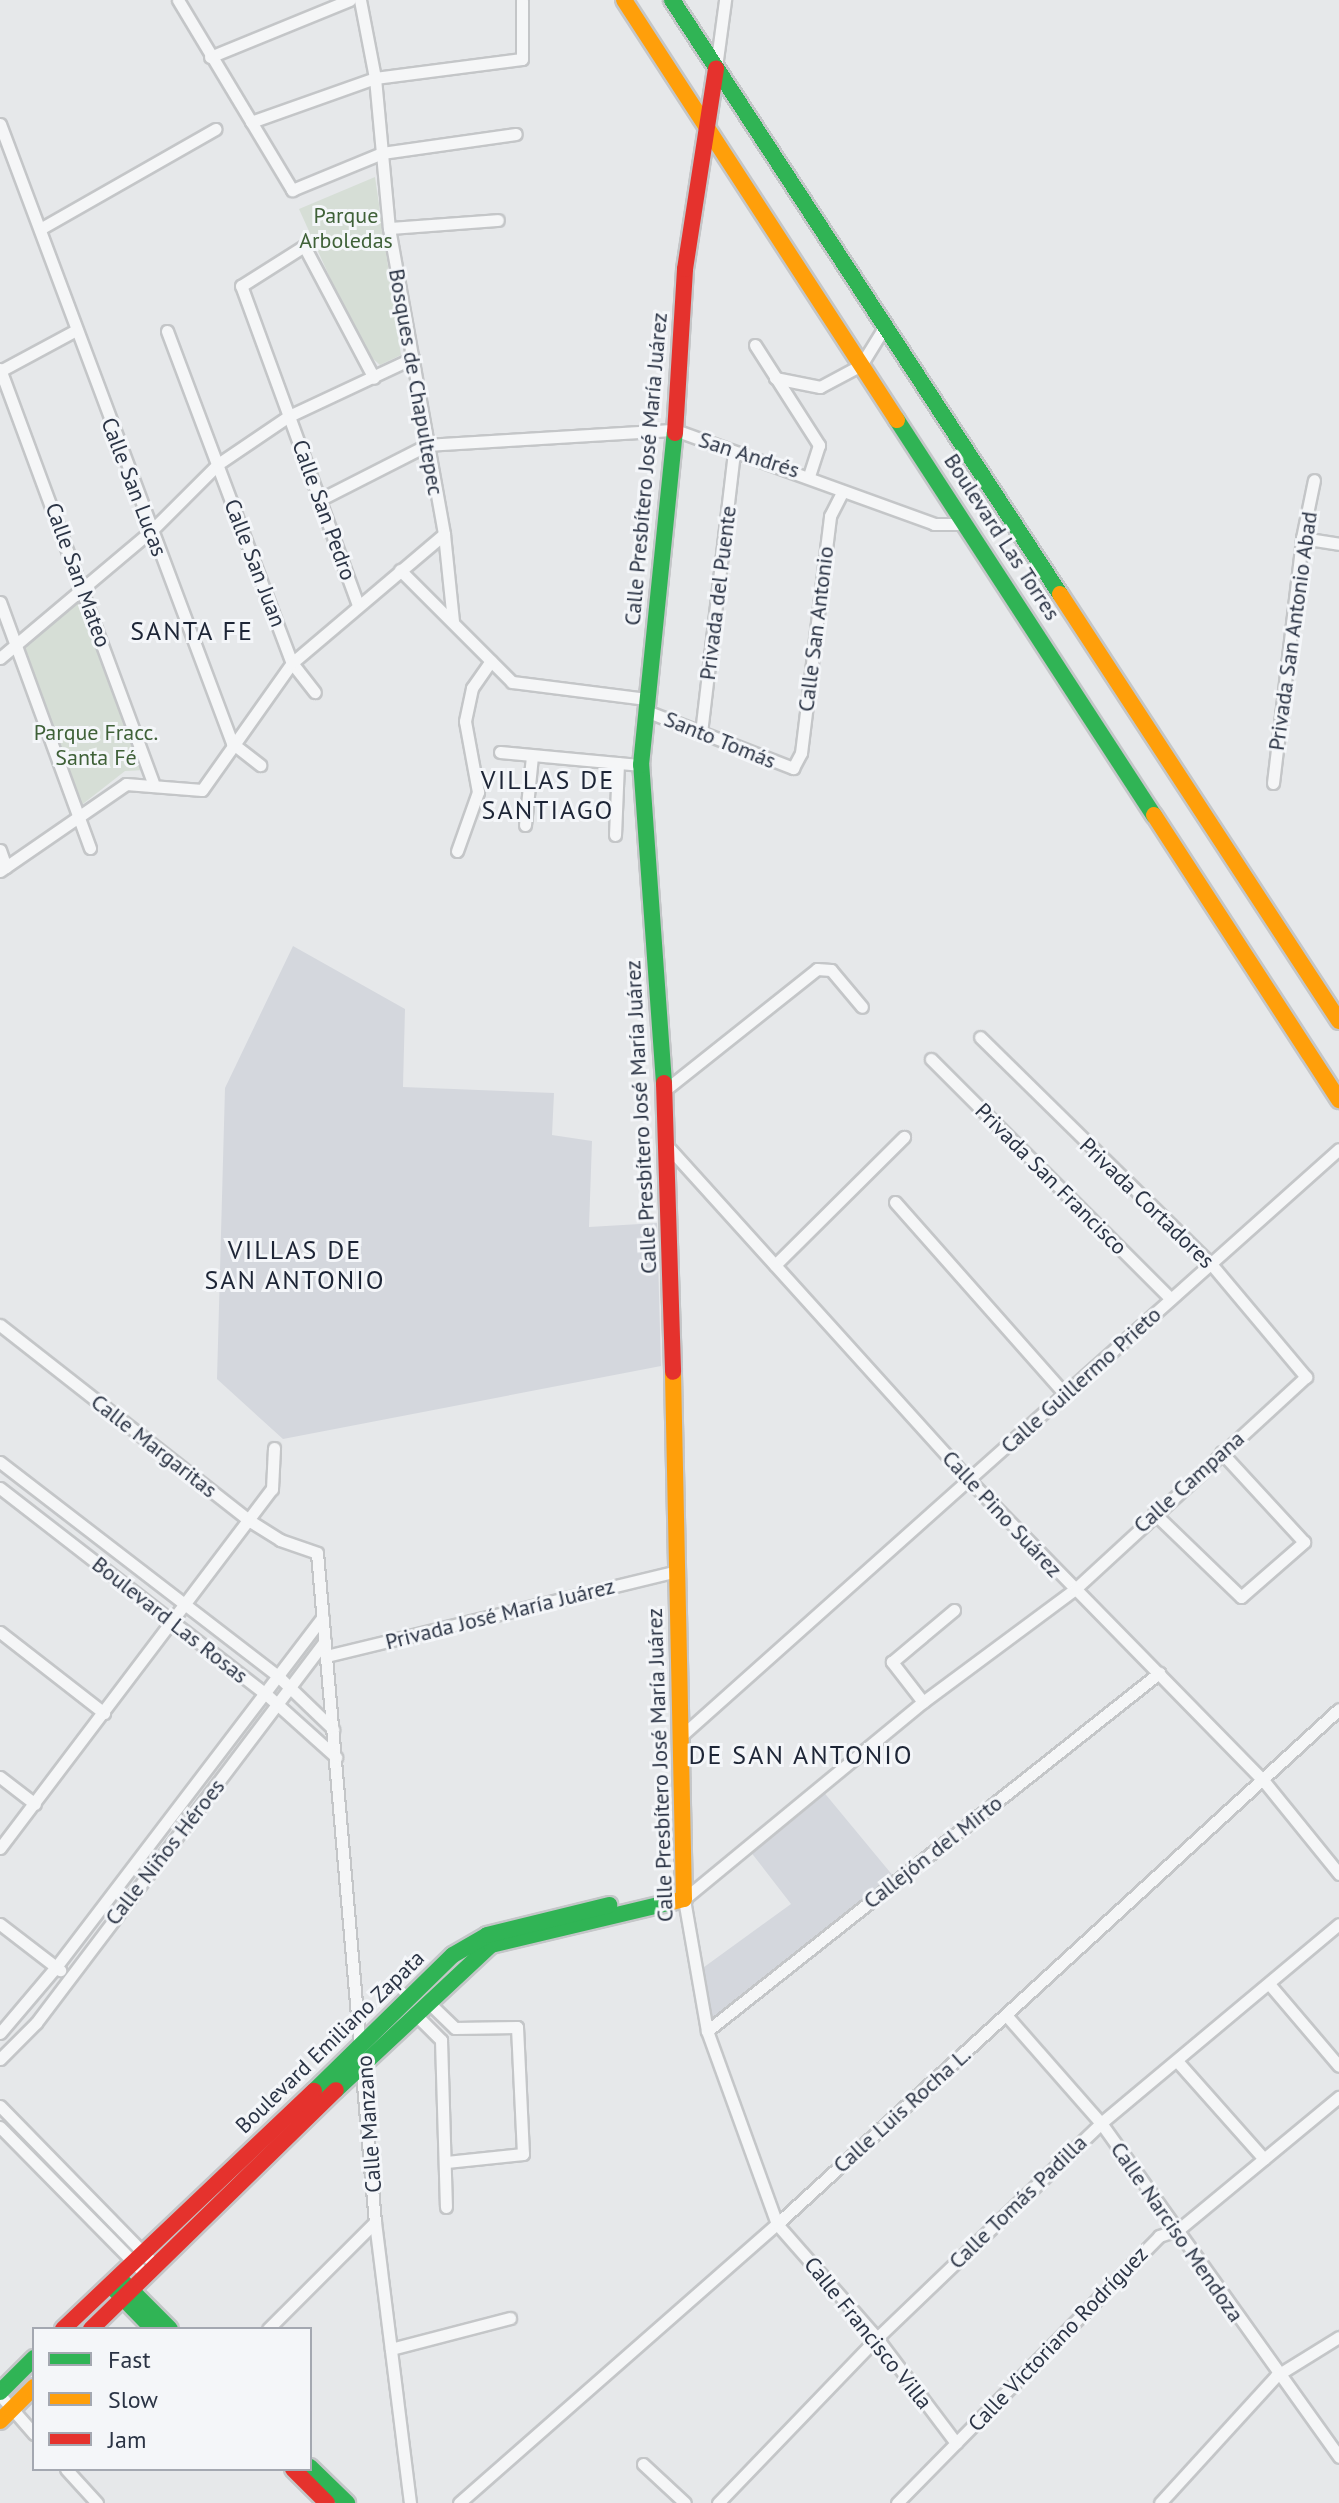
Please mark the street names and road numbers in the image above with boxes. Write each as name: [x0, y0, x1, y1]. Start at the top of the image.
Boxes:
street label: Bosques de Chapultepec: [383, 267, 449, 497]
street label: Calle Presbítero José María Juárez: [619, 311, 673, 627]
street label: Calle San Lucas: [95, 414, 173, 560]
street label: San Andrés: [695, 426, 803, 484]
street label: Calle San Pedro: [286, 436, 362, 584]
street label: Boulevard Las Torres: [938, 449, 1066, 625]
street label: Calle San Juan: [219, 495, 291, 631]
street label: Calle San Mateo: [40, 499, 116, 651]
street label: Privada del Puente: [694, 504, 742, 682]
street label: Privada San Antonio Abad: [1263, 509, 1323, 753]
street label: Calle San Antonio: [793, 544, 839, 714]
street label: Santo Tomás: [660, 706, 780, 774]
street label: Calle Presbítero José María Juárez: [620, 959, 662, 1275]
street label: Privada San Francisco: [970, 1098, 1132, 1260]
street label: Privada Cortadores: [1074, 1132, 1220, 1274]
street label: Calle Guillermo Prieto: [995, 1301, 1167, 1459]
street label: Calle Margaritas: [86, 1389, 222, 1503]
street label: Calle Campana: [1128, 1425, 1250, 1539]
street label: Calle Pino Suárez: [937, 1445, 1067, 1583]
street label: Boulevard Las Rosas: [87, 1551, 253, 1689]
street label: Privada José María Juárez: [383, 1573, 617, 1655]
street label: Calle Presbítero José María Juárez: [641, 1608, 679, 1922]
street label: Calle Niños Héroes: [100, 1774, 230, 1930]
street label: Callejón del Mirto: [859, 1790, 1007, 1914]
street label: Boulevard Emiliano Zapata: [230, 1945, 430, 2139]
street label: Calle Luis Rocha L.: [828, 2041, 976, 2179]
street label: Calle Manzano: [351, 2054, 387, 2194]
street label: Calle Tomás Padilla: [943, 2129, 1093, 2275]
street label: Calle Narciso Mendoza: [1105, 2137, 1249, 2327]
street label: Calle Victoriano Rodríguez: [962, 2241, 1154, 2437]
street label: Calle Francisco Villa: [798, 2251, 938, 2415]

